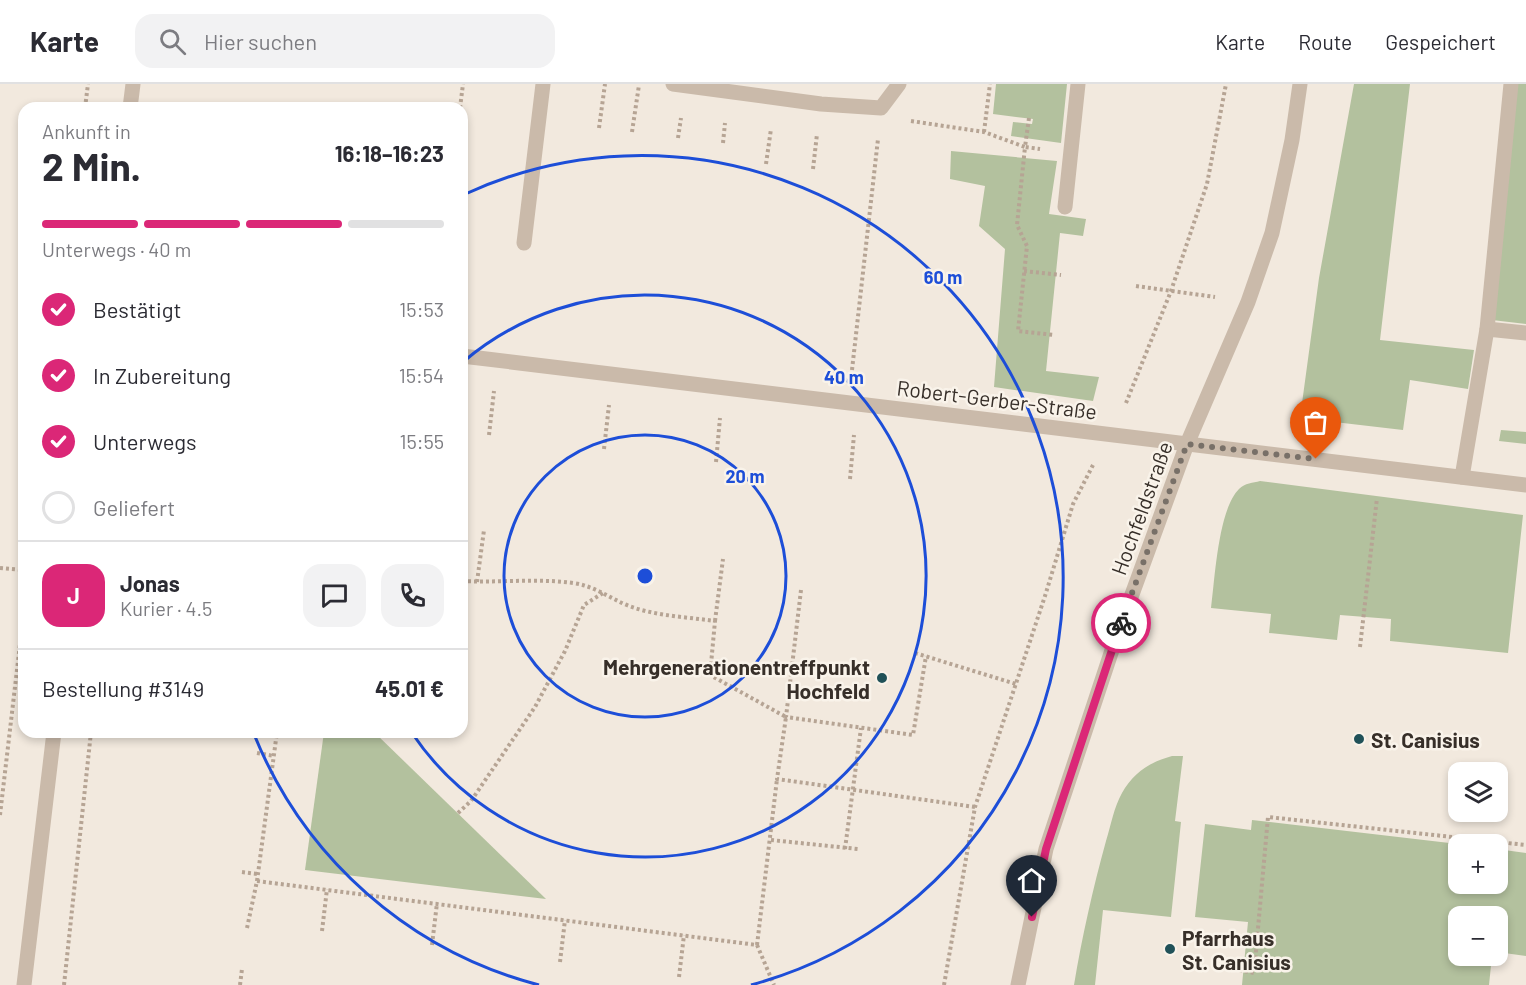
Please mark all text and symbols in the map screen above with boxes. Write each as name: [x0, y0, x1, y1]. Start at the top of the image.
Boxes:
search box: [135, 14, 555, 68]
text: Karte: [30, 24, 99, 58]
icon: search: [156, 25, 189, 58]
text: Hier suchen: [204, 28, 317, 54]
text: Karte: [1215, 29, 1265, 54]
text: Route: [1298, 29, 1352, 54]
text: Gespeichert: [1385, 29, 1496, 54]
text: Ankunft in: [42, 119, 131, 143]
text: 16:18–16:23: [335, 140, 444, 166]
text: 2 Min.: [42, 142, 141, 189]
text: Unterwegs · 40 m: [42, 237, 191, 261]
text: 60 m: [924, 266, 962, 288]
icon: check: [42, 293, 75, 326]
text: Bestätigt: [93, 296, 182, 322]
text: 15:53: [399, 297, 444, 321]
icon: check: [42, 359, 75, 392]
text: In Zubereitung: [93, 362, 231, 388]
text: 15:54: [399, 363, 444, 387]
text: 40 m: [824, 366, 864, 388]
street label: Robert-Gerber-Straße: [896, 374, 1098, 424]
pin: [1290, 397, 1341, 459]
icon: bag: [1299, 406, 1332, 439]
icon: check: [42, 425, 75, 458]
text: Unterwegs: [93, 428, 197, 454]
text: 15:55: [399, 429, 444, 453]
street label: Hochfeldstraße: [1105, 438, 1177, 578]
text: 20 m: [726, 465, 764, 487]
text: Geliefert: [93, 494, 175, 520]
button: chat: [303, 564, 366, 627]
button: phone: [381, 564, 444, 627]
centre of rings: [635, 566, 655, 586]
text: Jonas: [120, 570, 180, 596]
text: J: [67, 582, 80, 608]
courier: [1091, 593, 1151, 653]
text: Kurier · 4.5: [120, 596, 212, 620]
icon: bike: [1105, 607, 1138, 640]
place label: Mehrgenerationentreffpunkt Hochfeld: [603, 654, 870, 703]
marker: Mehrgenerationentreffpunkt Hochfeld: [875, 671, 889, 685]
text: Bestellung #3149: [42, 675, 204, 701]
text: 45.01 €: [375, 675, 444, 701]
place label: St. Canisius: [1371, 727, 1480, 752]
marker: St. Canisius: [1352, 732, 1366, 746]
map controls: [1448, 762, 1508, 966]
button: layers: [1448, 762, 1508, 822]
button: +: [1448, 834, 1508, 894]
pin: [1006, 855, 1057, 917]
icon: home: [1015, 864, 1048, 897]
button: −: [1448, 906, 1508, 966]
place label: Pfarrhaus St. Canisius: [1182, 925, 1291, 974]
marker: Pfarrhaus St. Canisius: [1163, 942, 1177, 956]

